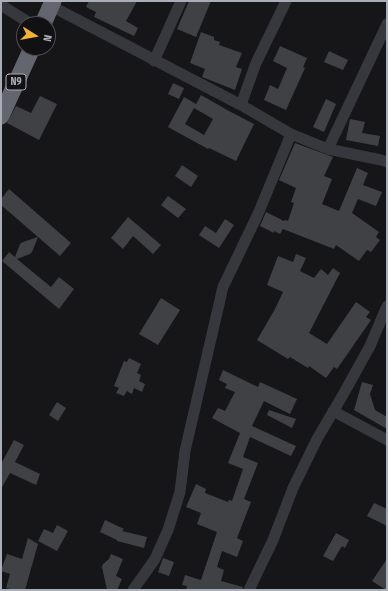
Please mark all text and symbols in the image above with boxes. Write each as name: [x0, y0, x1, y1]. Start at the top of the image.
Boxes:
north arrow: [16, 16, 56, 56]
text: N: [40, 34, 54, 43]
road number: N9: [6, 74, 26, 90]

